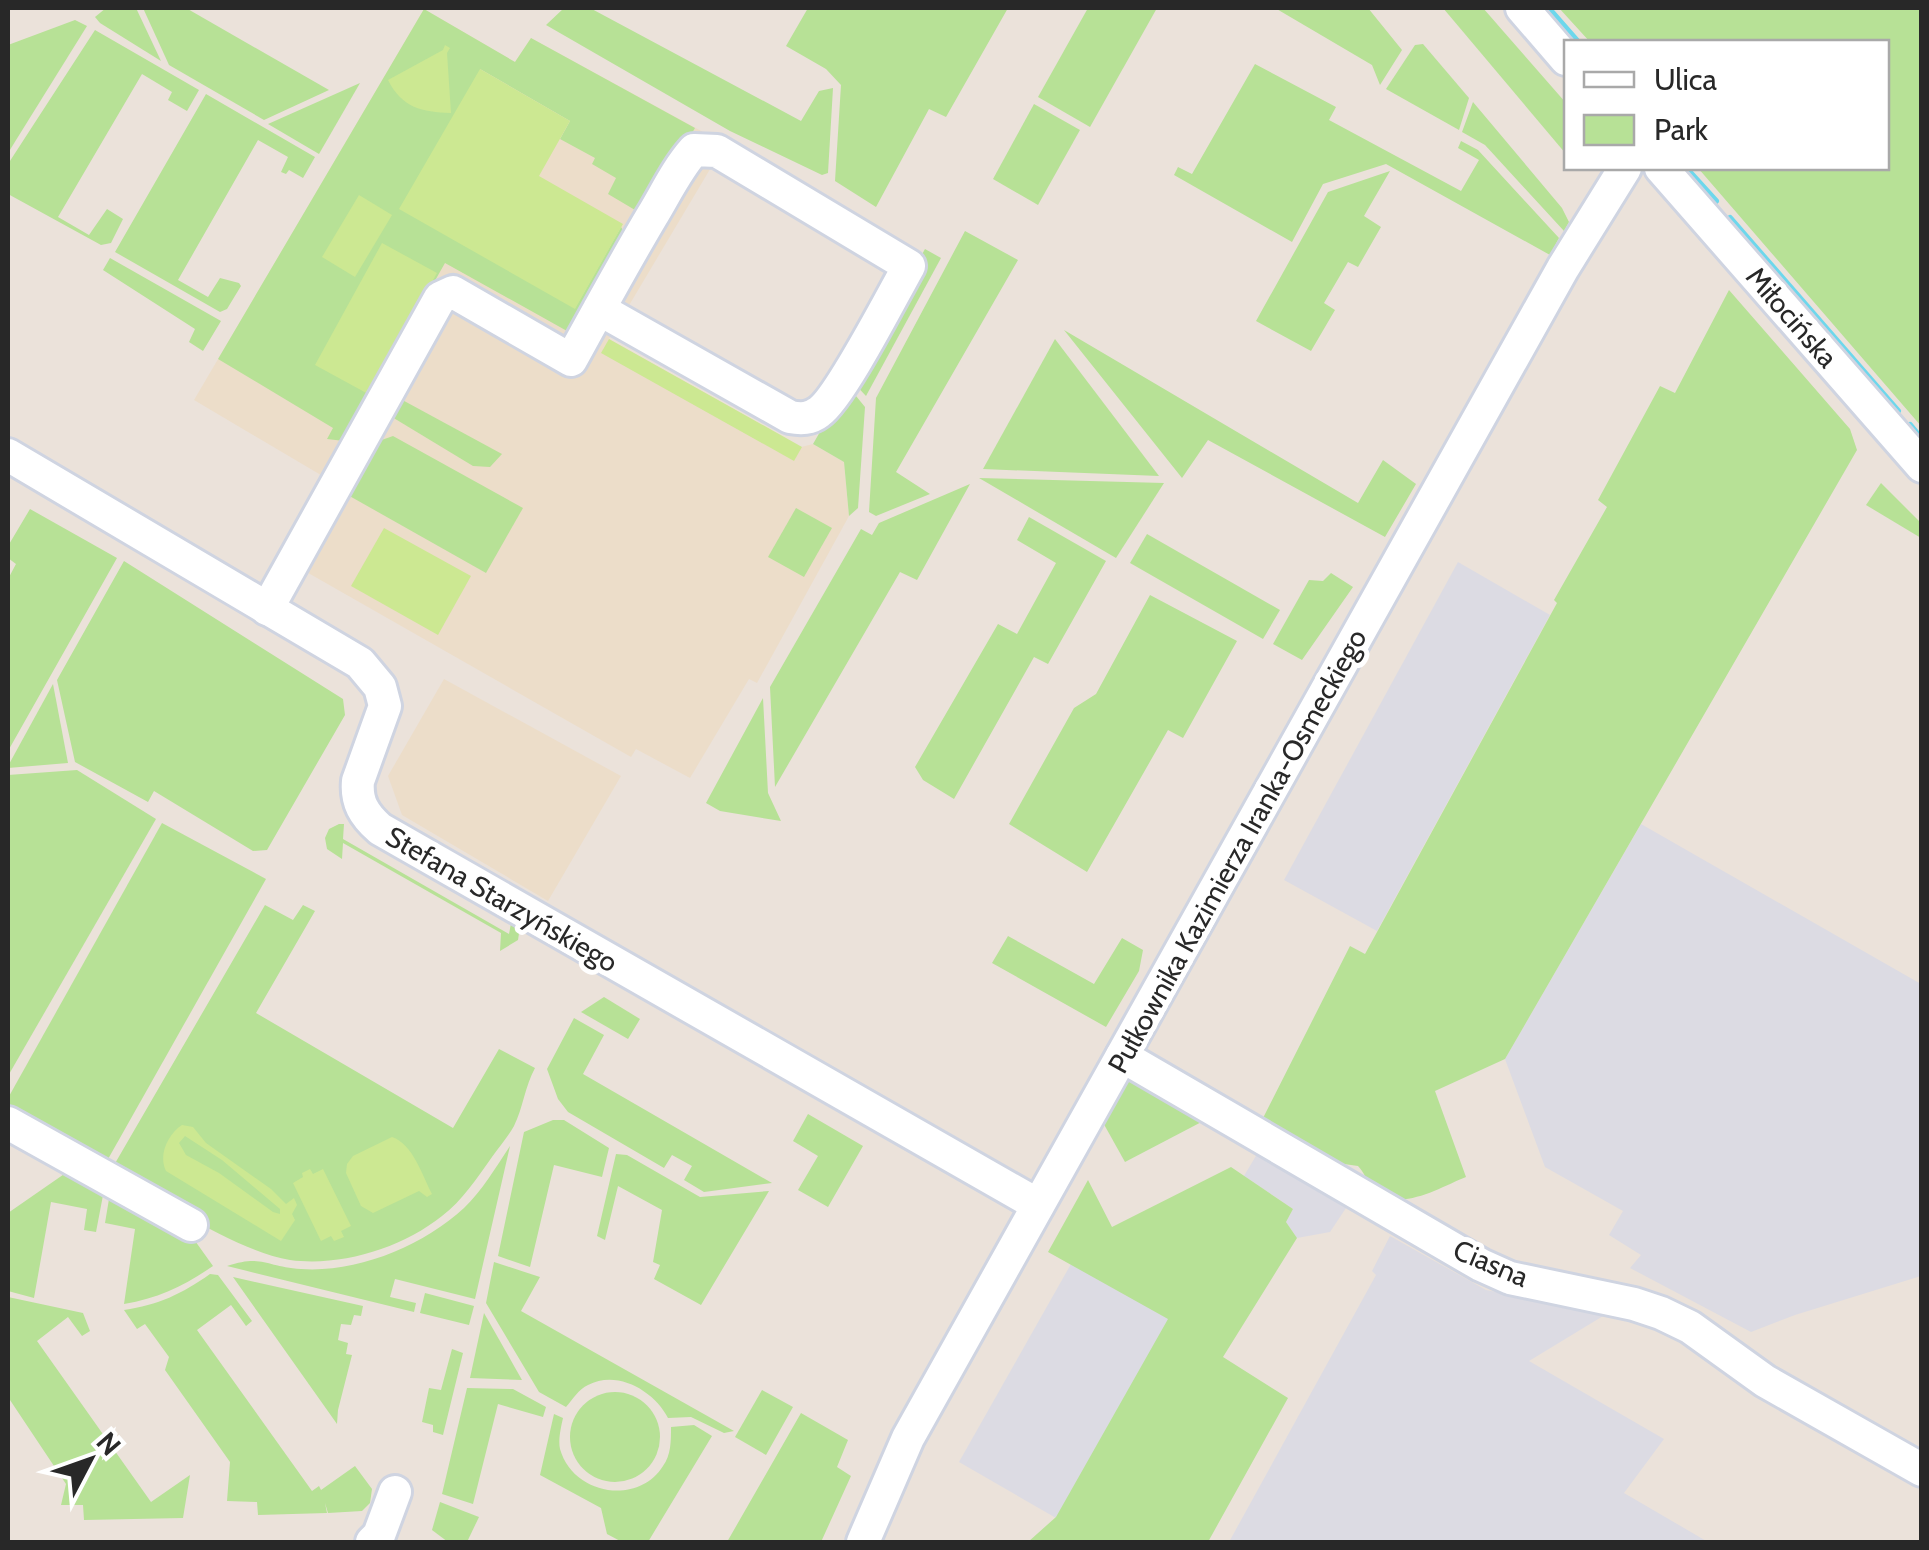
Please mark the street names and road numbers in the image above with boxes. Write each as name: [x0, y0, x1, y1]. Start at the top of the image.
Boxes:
street label: Miłocińska: [1739, 260, 1845, 375]
street label: Pułkownika Kazimierza Iranka-Osmeckiego: [1100, 623, 1374, 1079]
street label: Stefana Starzyńskiego: [380, 819, 624, 979]
street label: Ciasna: [1448, 1232, 1534, 1294]

